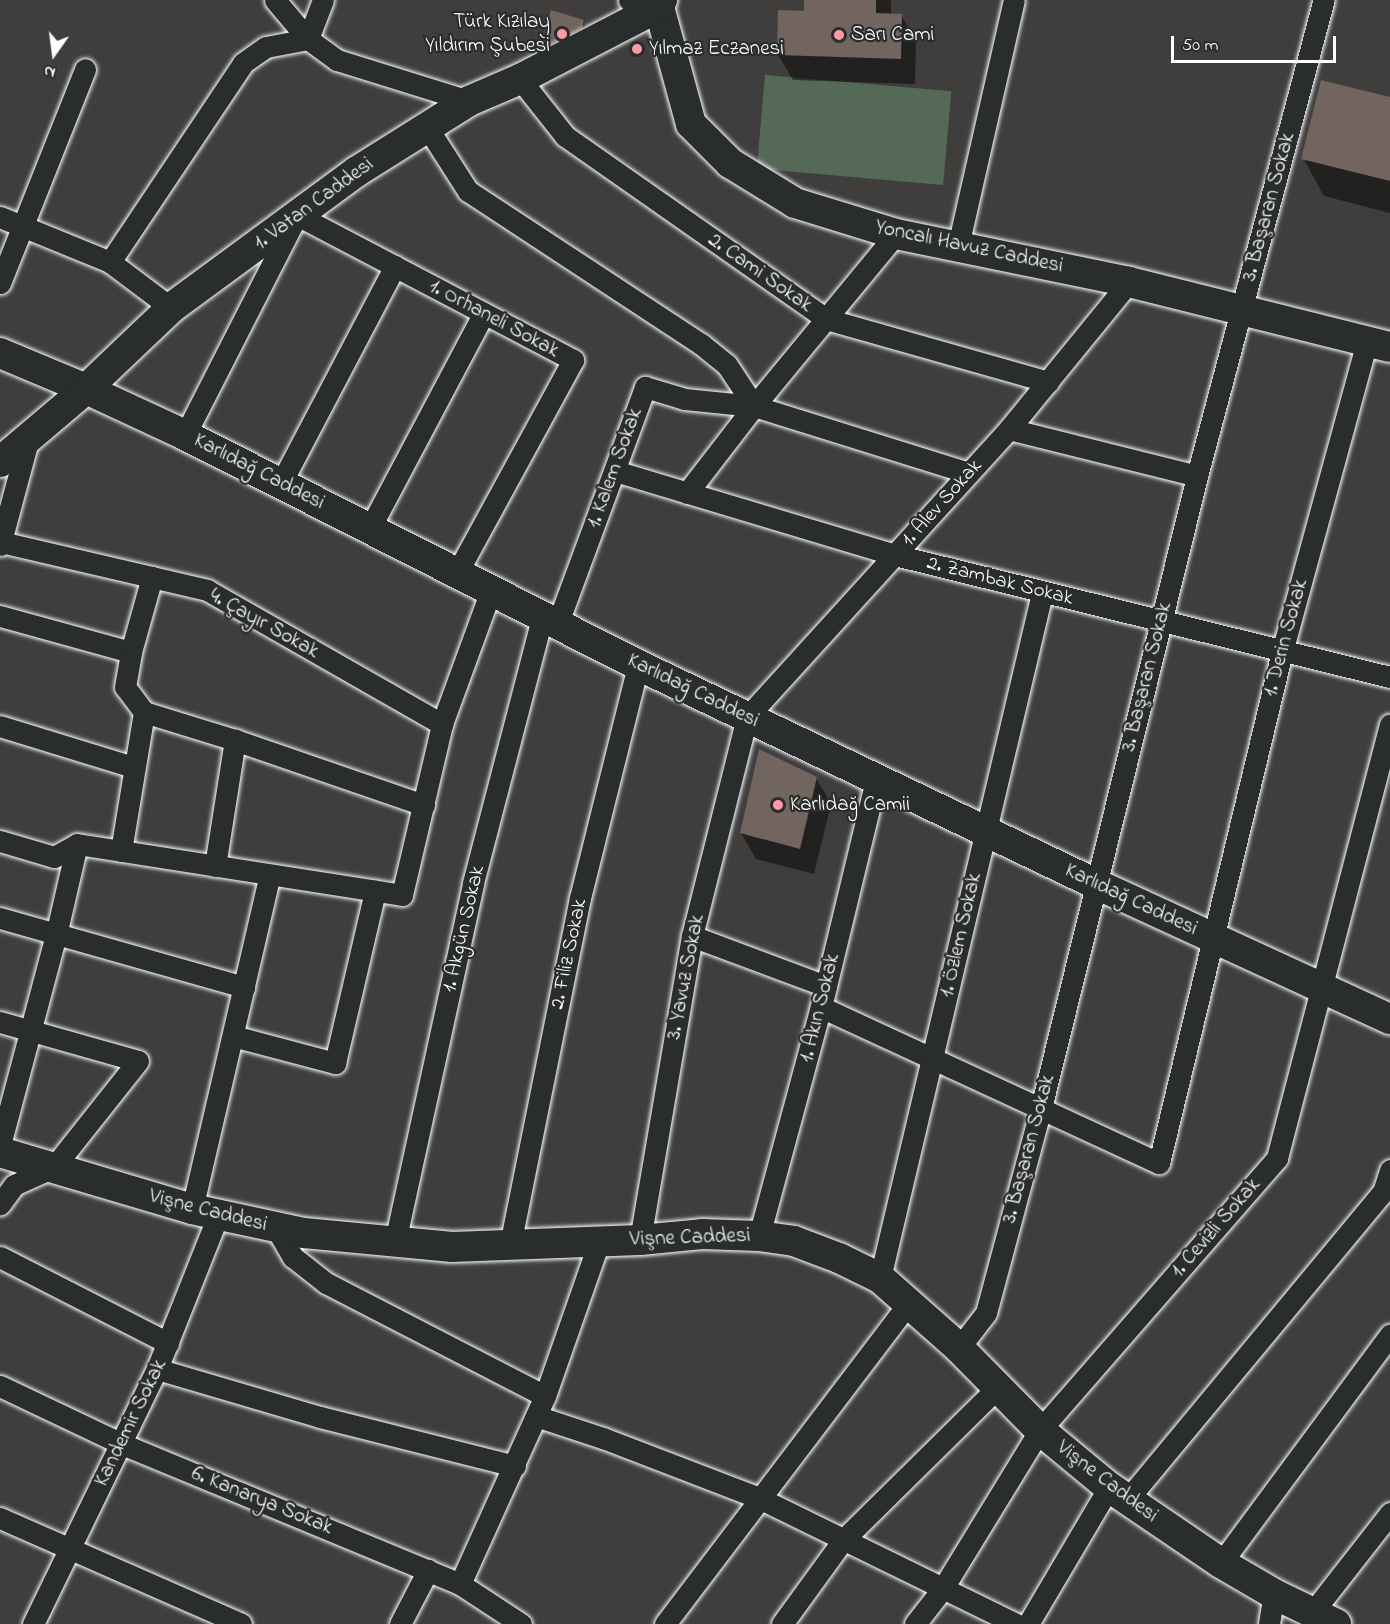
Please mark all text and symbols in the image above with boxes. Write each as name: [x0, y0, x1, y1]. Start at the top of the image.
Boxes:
place label: Türk Kızılay Yıldırım Şubesi: [425, 9, 550, 59]
place label: Sarı Cami: [851, 22, 934, 48]
north arrow: [24, 24, 84, 84]
scale bar: [1174, 24, 1339, 62]
marker: Türk Kızılay Yıldırım Şubesi: [555, 27, 569, 41]
marker: Sarı Cami: [832, 28, 846, 42]
text: 50 m: [1182, 33, 1219, 59]
place label: Yılmaz Eczanesi: [649, 36, 784, 62]
marker: Yılmaz Eczanesi: [630, 42, 644, 56]
text: N: [41, 59, 58, 84]
street label: 3. Başaran Sokak: [1237, 130, 1301, 284]
street label: 1. Vatan Caddesi: [249, 152, 379, 256]
street label: Yoncalı Havuz Caddesi: [873, 215, 1065, 279]
street label: 2. Cami Sokak: [703, 228, 817, 318]
street label: 1. Orhaneli Sokak: [425, 274, 563, 364]
street label: 1. Kalem Sokak: [582, 405, 648, 531]
street label: Karlıdağ Caddesi: [189, 428, 329, 516]
street label: 1. Alev Sokak: [896, 454, 988, 552]
street label: 2. Zambak Sokak: [924, 551, 1076, 611]
street label: 1. Derin Sokak: [1258, 577, 1314, 699]
street label: 4. Çayır Sokak: [205, 583, 323, 665]
street label: 3. Başaran Sokak: [1116, 600, 1178, 754]
street label: Karlıdağ Caddesi: [623, 648, 763, 734]
place label: Karlıdağ Camii: [790, 792, 910, 818]
marker: Karlıdağ Camii: [771, 798, 785, 812]
street label: Karlıdağ Caddesi: [1061, 858, 1201, 942]
street label: 1. Akgün Sokak: [437, 863, 491, 995]
street label: 1. Özlem Sokak: [934, 870, 988, 1000]
street label: 2. Filiz Sokak: [545, 896, 593, 1012]
street label: 3. Yavuz Sokak: [662, 912, 710, 1042]
street label: 1. Akın Sokak: [794, 951, 846, 1065]
street label: 3. Başaran Sokak: [997, 1072, 1061, 1226]
street label: 1. Cevizli Sokak: [1166, 1173, 1266, 1283]
street label: Vişne Caddesi: [146, 1184, 270, 1238]
street label: Vişne Caddesi: [629, 1223, 751, 1253]
street label: Kandemir Sokak: [89, 1355, 173, 1491]
street label: Vişne Caddesi: [1051, 1436, 1163, 1528]
street label: 6. Kanarya Sokak: [188, 1461, 336, 1541]

